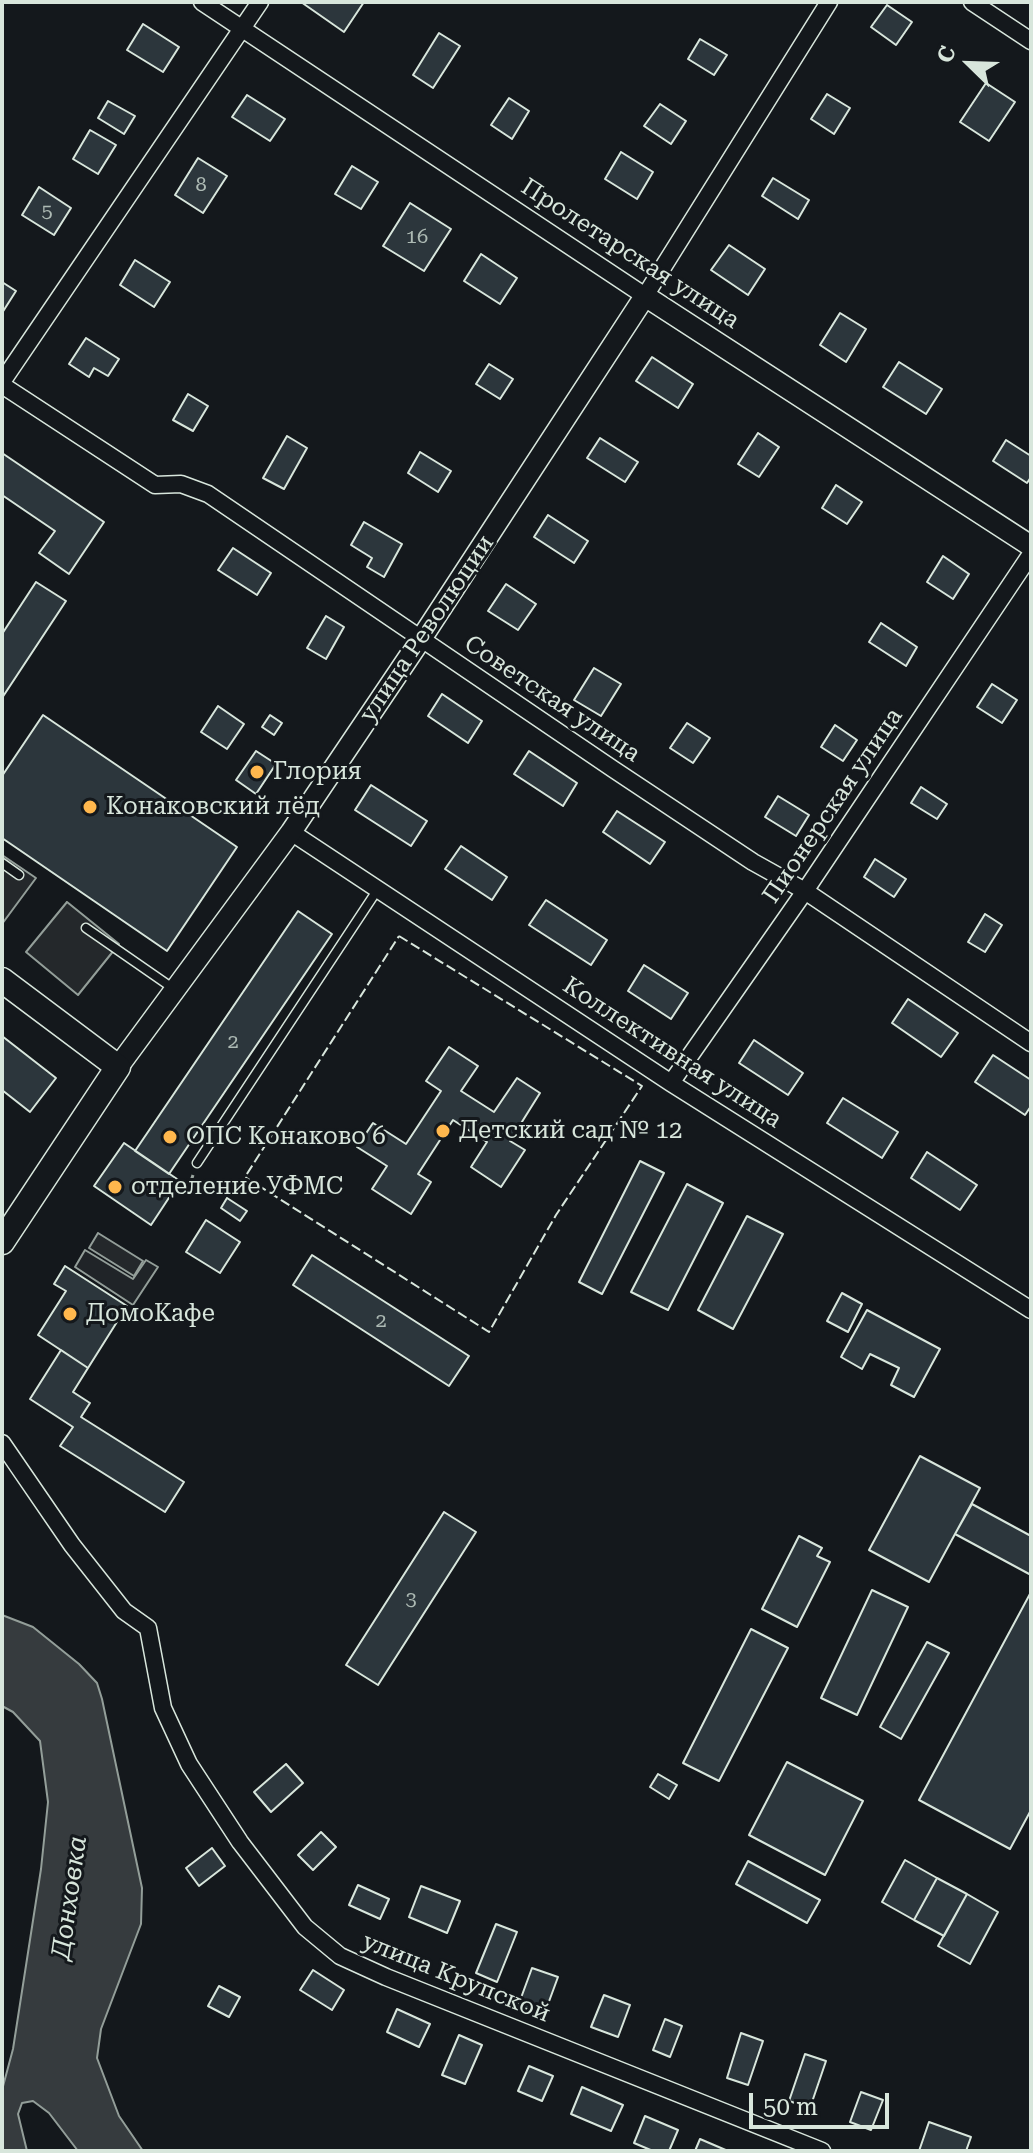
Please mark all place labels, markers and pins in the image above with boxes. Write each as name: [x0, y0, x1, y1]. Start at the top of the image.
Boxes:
place label: Глория: [273, 758, 362, 786]
marker: Глория: [248, 763, 266, 781]
place label: Конаковский лёд: [106, 793, 320, 821]
marker: Конаковский лёд: [81, 798, 99, 816]
place label: Детский сад № 12: [459, 1117, 682, 1145]
marker: Детский сад № 12: [434, 1122, 452, 1140]
place label: ОПС Конаково 6: [186, 1123, 386, 1151]
marker: ОПС Конаково 6: [161, 1128, 179, 1146]
place label: отделение УФМС: [131, 1173, 343, 1201]
marker: отделение УФМС: [106, 1178, 124, 1196]
place label: ДомоКафе: [86, 1300, 215, 1328]
marker: ДомоКафе: [61, 1305, 79, 1323]

